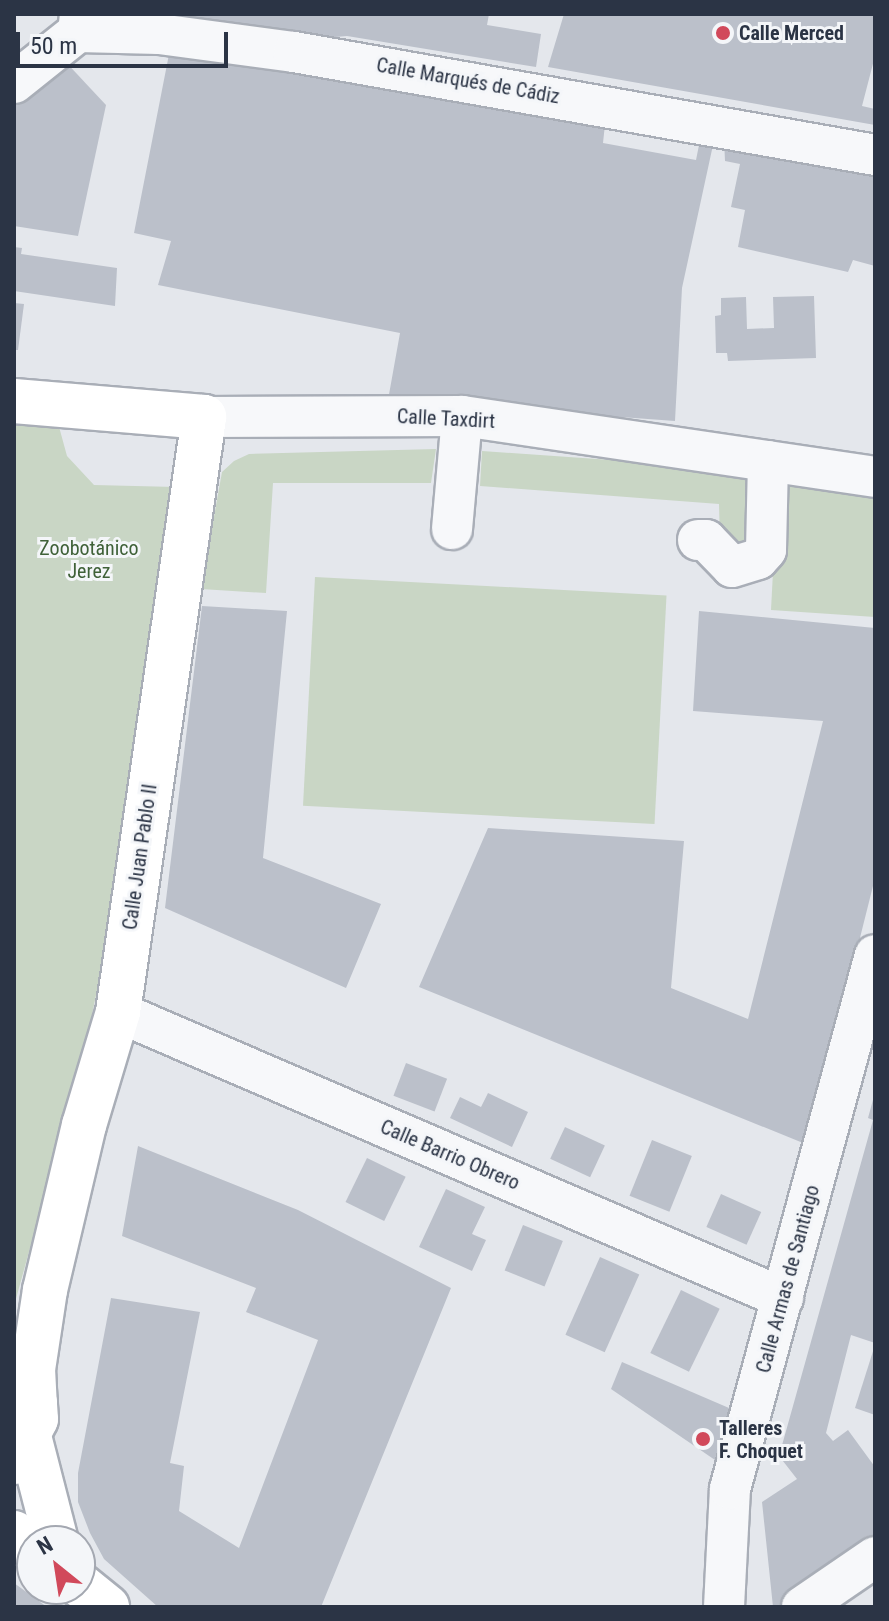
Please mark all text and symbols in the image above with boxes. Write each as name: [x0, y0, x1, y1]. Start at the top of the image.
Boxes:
scale bar: [20, 16, 232, 66]
place label: Calle Merced: [739, 21, 844, 45]
marker: Calle Merced: [714, 24, 732, 42]
text: 50 m: [30, 32, 77, 60]
street label: Calle Marqués de Cádiz: [375, 53, 561, 109]
street label: Calle Taxdirt: [396, 404, 496, 434]
park label: Zoobotánico Jerez: [39, 537, 139, 584]
street label: Calle Juan Pablo II: [118, 783, 162, 931]
street label: Calle Barrio Obrero: [377, 1115, 523, 1195]
street label: Calle Armas de Santiago: [751, 1182, 825, 1376]
place label: Talleres F. Choquet: [719, 1416, 803, 1463]
marker: Talleres F. Choquet: [694, 1430, 712, 1448]
north arrow: [16, 1525, 96, 1605]
text: N: [33, 1531, 57, 1560]

